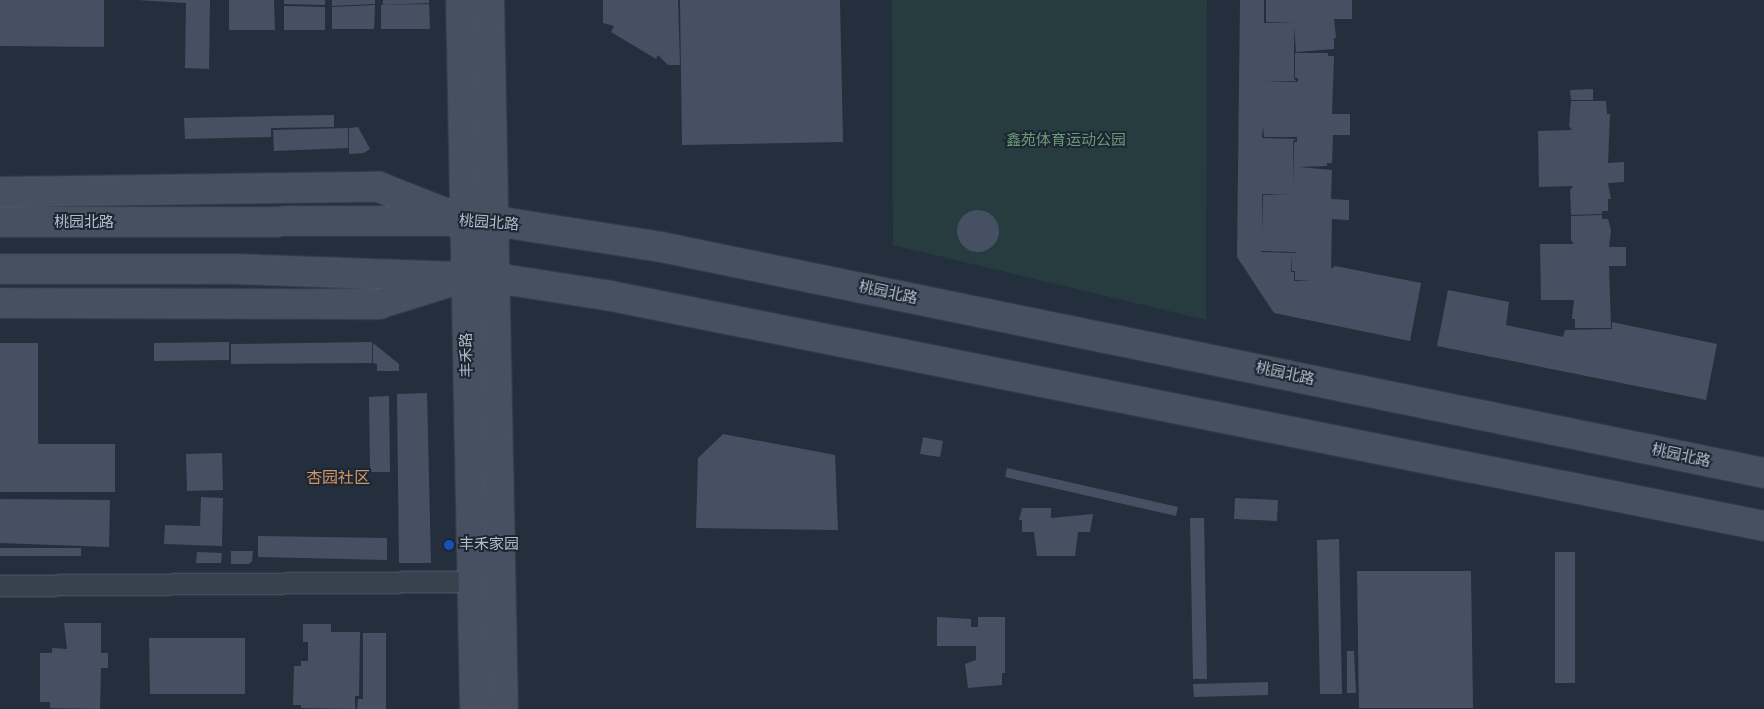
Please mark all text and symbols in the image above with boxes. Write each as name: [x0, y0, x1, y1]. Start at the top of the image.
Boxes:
park label: 鑫苑体育运动公园: [1006, 132, 1126, 150]
street label: 桃园北路: [458, 212, 520, 234]
street label: 桃园北路: [54, 214, 114, 232]
street label: 桃园北路: [857, 278, 919, 308]
street label: 丰禾路: [458, 332, 476, 378]
street label: 桃园北路: [1254, 359, 1316, 389]
street label: 桃园北路: [1650, 441, 1712, 471]
district label: 杏园社区: [306, 468, 370, 488]
place label: 丰禾家园: [459, 536, 519, 554]
marker: 丰禾家园: [443, 539, 455, 551]

